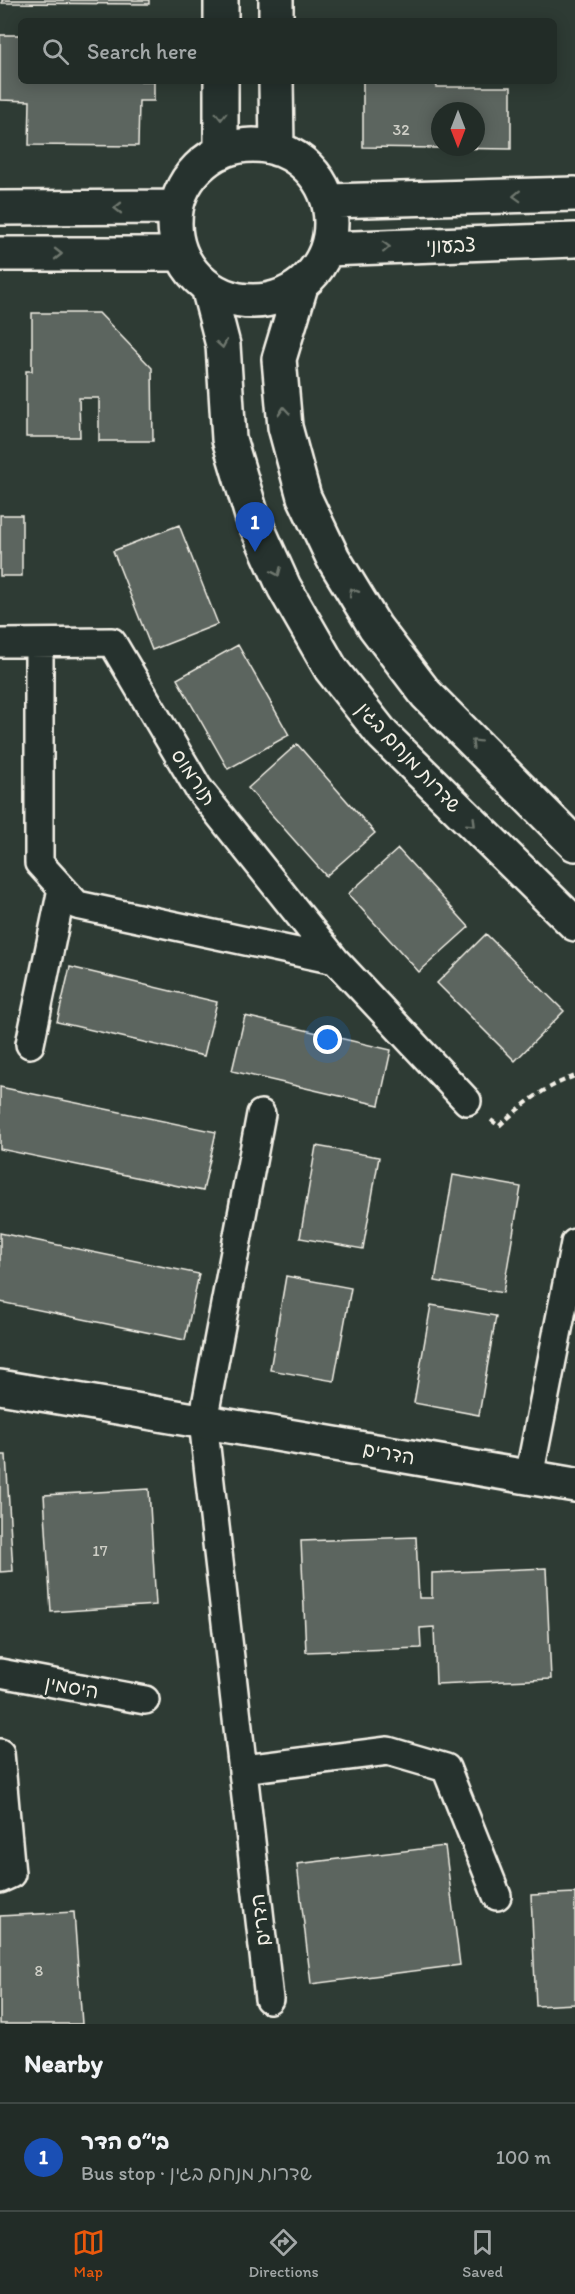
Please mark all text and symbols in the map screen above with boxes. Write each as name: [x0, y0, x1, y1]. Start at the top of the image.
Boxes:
search box: [18, 18, 557, 84]
icon: search: [39, 35, 72, 68]
text: Search here: [87, 38, 197, 65]
north arrow: [431, 102, 485, 156]
one-way arrow: [215, 112, 227, 121]
house number: 32: [392, 120, 410, 139]
one-way arrow: [512, 190, 521, 202]
one-way arrow: [113, 201, 122, 214]
street label: צבעוני: [426, 232, 476, 258]
one-way arrow: [381, 241, 390, 254]
one-way arrow: [54, 248, 63, 260]
one-way arrow: [215, 339, 228, 349]
one-way arrow: [278, 407, 291, 416]
pin: 1: [236, 502, 274, 552]
one-way arrow: [270, 565, 282, 576]
one-way arrow: [349, 588, 361, 598]
street label: שדרות מנחם בגין: [352, 697, 466, 817]
one-way arrow: [471, 740, 482, 750]
street label: תורמוס: [166, 744, 222, 810]
one-way arrow: [465, 816, 476, 827]
your location: [313, 1025, 342, 1054]
street label: הדרים: [361, 1437, 417, 1469]
house number: 17: [92, 1541, 108, 1560]
street label: היסמין: [43, 1670, 101, 1705]
street label: הדרים: [245, 1892, 275, 1948]
house number: 8: [35, 1961, 44, 1980]
text: Nearby: [24, 2047, 103, 2079]
text: בי״ס הדר: [81, 2128, 169, 2155]
text: 1: [39, 2145, 48, 2169]
text: 100 m: [496, 2145, 551, 2169]
text: Bus stop · שדרות מנחם בגין: [81, 2161, 312, 2185]
tab: Map: [72, 2226, 105, 2281]
tab: Directions: [248, 2226, 319, 2281]
tab: Saved: [462, 2226, 503, 2281]

